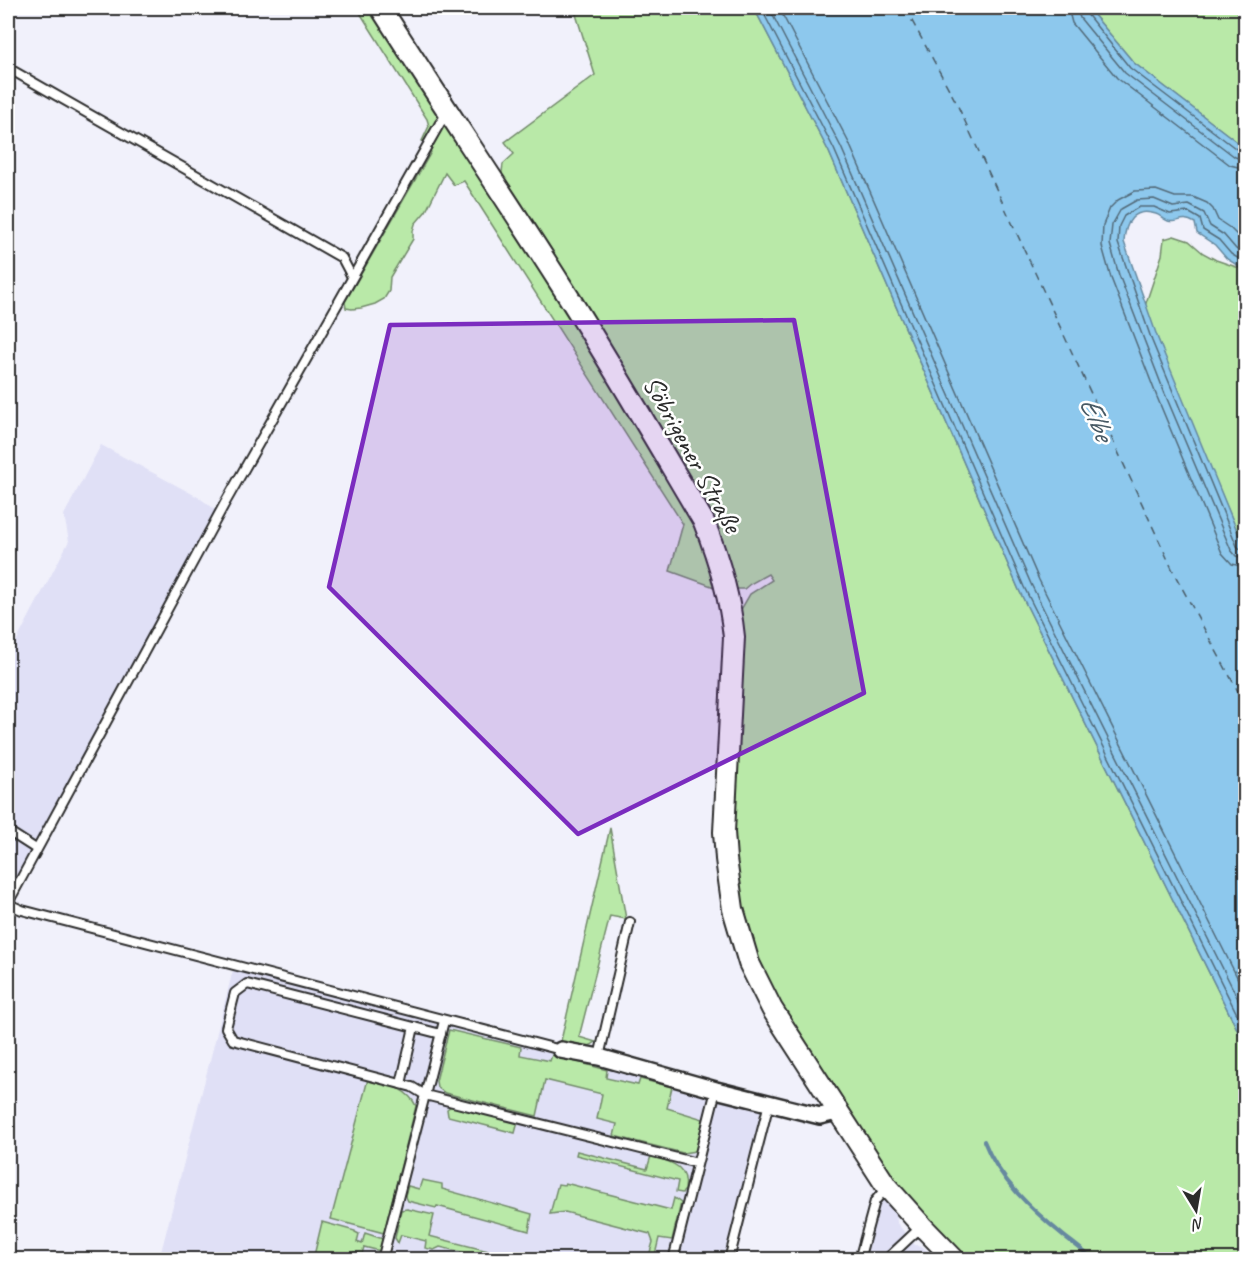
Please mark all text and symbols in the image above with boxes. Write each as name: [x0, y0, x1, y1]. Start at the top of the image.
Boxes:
street label: Söbrigener Straße: [636, 369, 751, 540]
water label: Elbe: [1071, 390, 1125, 449]
north arrow: [1166, 1180, 1226, 1240]
text: N: [1189, 1213, 1205, 1235]

